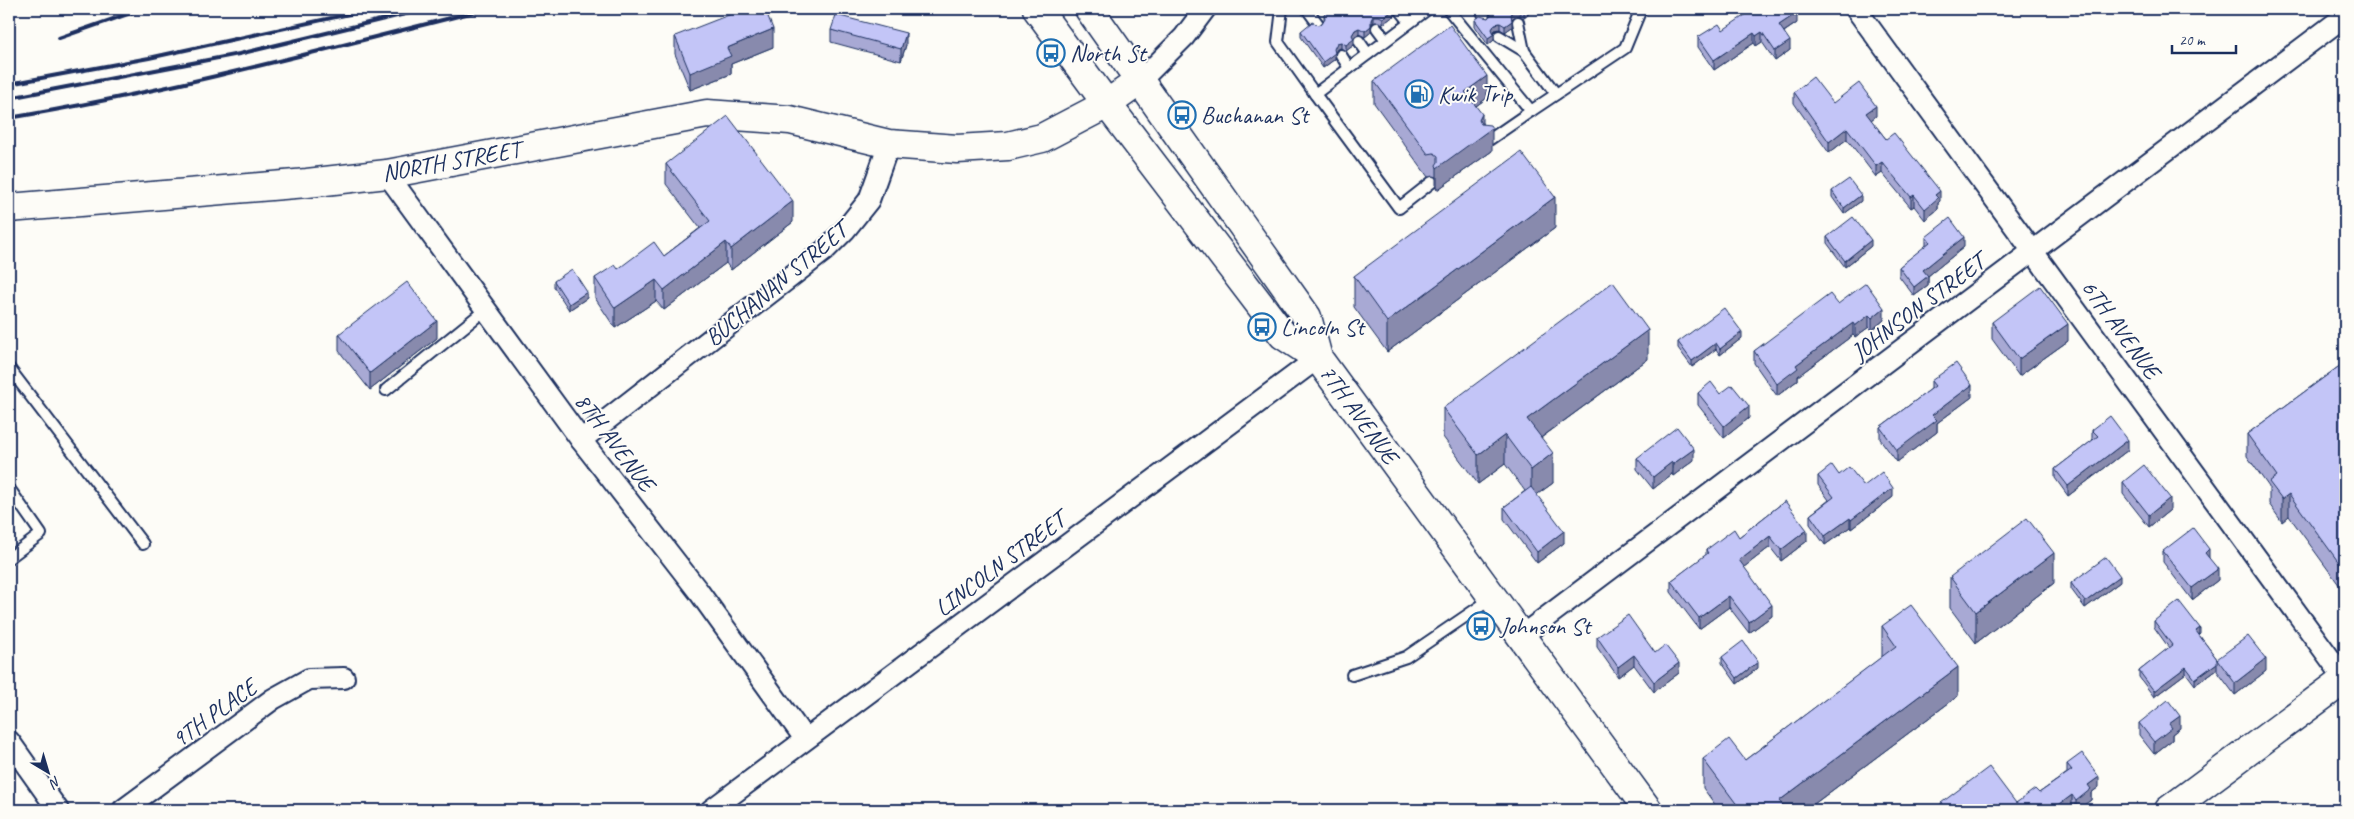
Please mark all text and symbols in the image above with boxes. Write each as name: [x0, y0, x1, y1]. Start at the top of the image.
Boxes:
scale bar: [2172, 22, 2235, 54]
text: 20 m: [2179, 31, 2206, 50]
bus stop icon: North St: [1036, 38, 1066, 68]
place label: North St: [1070, 38, 1148, 68]
fuel station icon: Kwik Trip: [1404, 79, 1434, 109]
place label: Kwik Trip: [1438, 79, 1513, 109]
bus stop icon: Buchanan St: [1167, 100, 1197, 130]
place label: Buchanan St: [1201, 100, 1310, 130]
street label: NORTH STREET: [380, 133, 528, 188]
street label: BUCHANAN STREET: [698, 212, 858, 352]
street label: JOHNSON STREET: [1844, 243, 1996, 368]
street label: 6TH AVENUE: [2075, 273, 2169, 387]
bus stop icon: Lincoln St: [1247, 312, 1277, 342]
place label: Lincoln St: [1281, 312, 1366, 342]
street label: 7TH AVENUE: [1313, 358, 1407, 472]
street label: 8TH AVENUE: [568, 387, 664, 500]
street label: LINCOLN STREET: [929, 501, 1076, 623]
bus stop icon: Johnson St: [1466, 611, 1496, 641]
place label: Johnson St: [1499, 611, 1592, 641]
street label: 9TH PLACE: [166, 670, 265, 754]
north arrow: [22, 746, 72, 796]
text: N: [45, 772, 64, 793]

